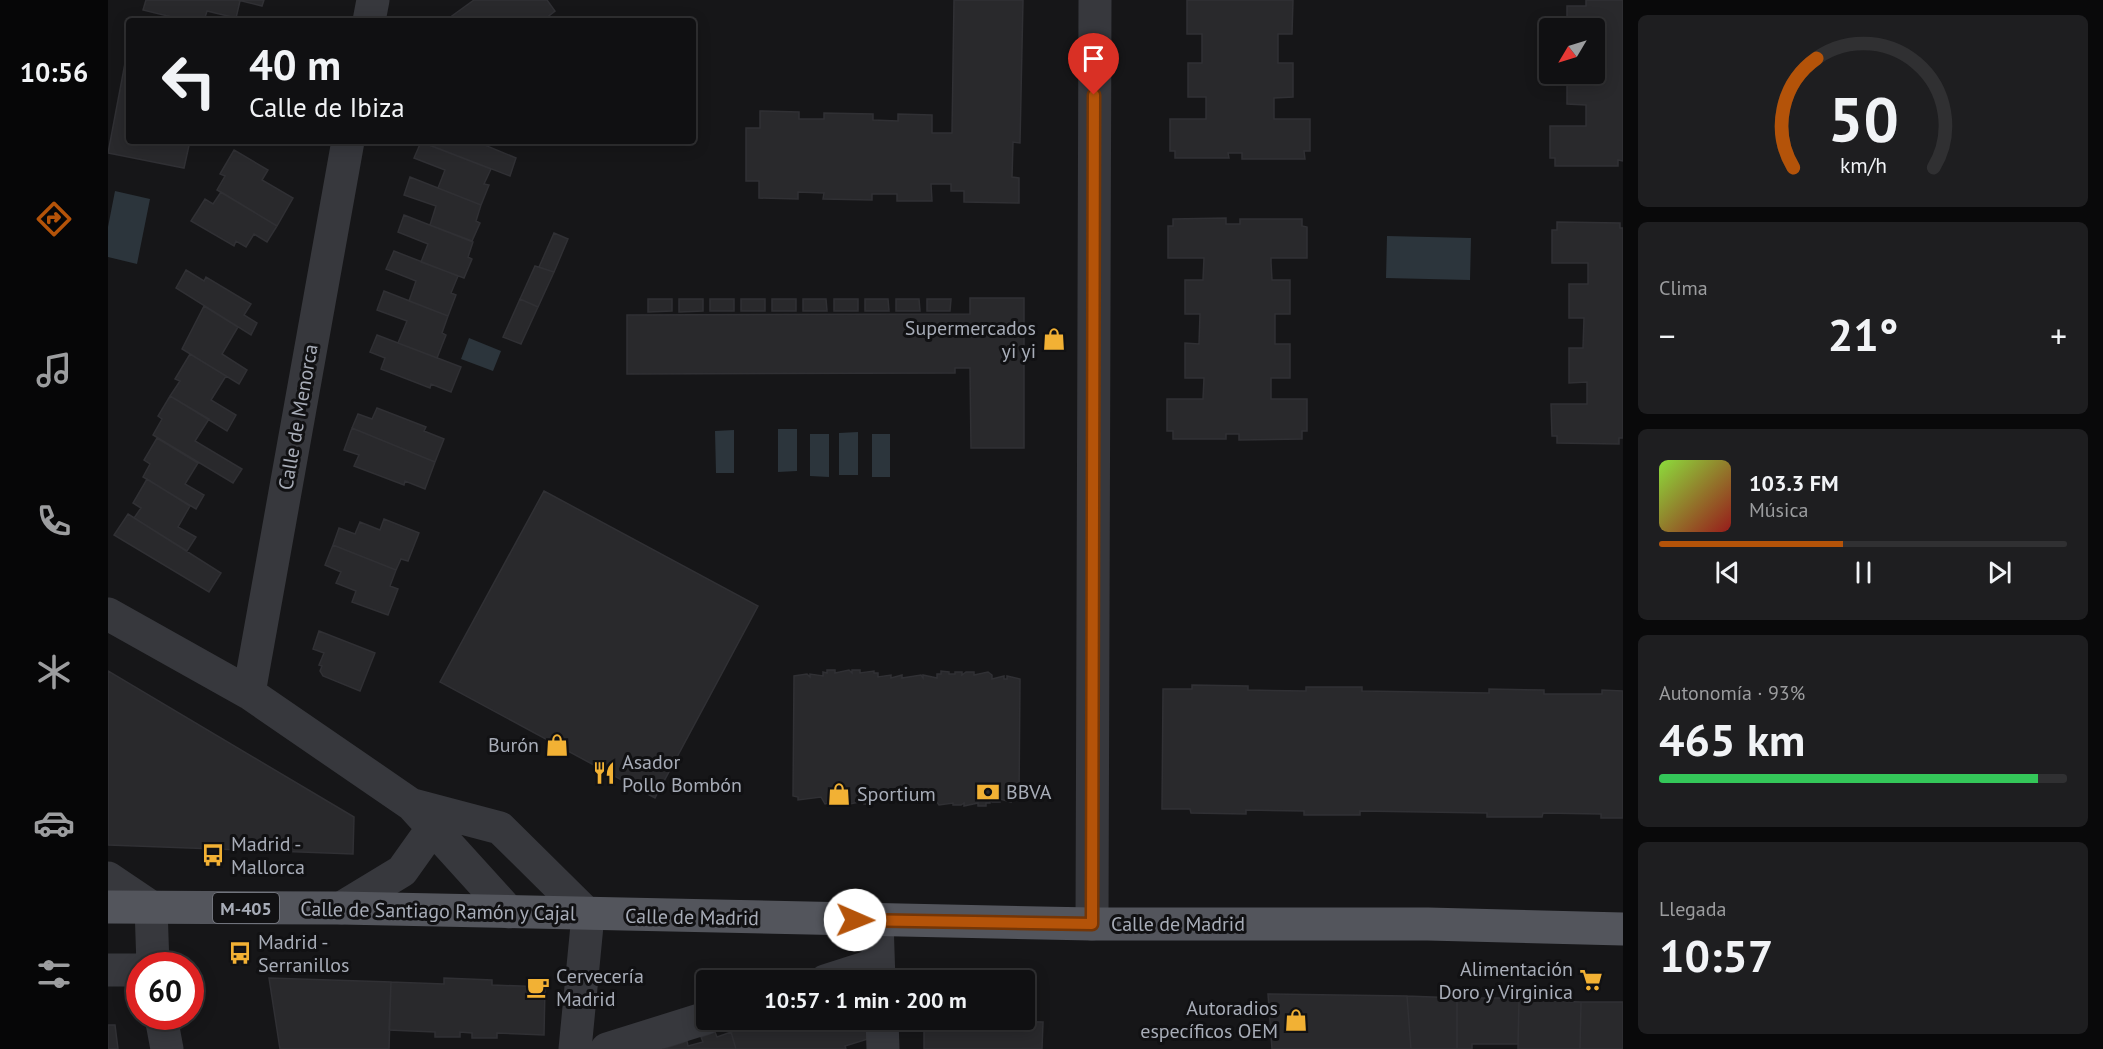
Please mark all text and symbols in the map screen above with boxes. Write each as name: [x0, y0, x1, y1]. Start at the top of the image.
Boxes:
north arrow: [1539, 18, 1605, 84]
map controls: [1539, 18, 1605, 84]
pin: [1068, 33, 1119, 95]
text: 40 m: [249, 37, 341, 92]
icon: left: [150, 42, 228, 120]
icon: arrive: [1077, 42, 1110, 75]
text: 10:56: [20, 55, 88, 89]
text: 50: [1828, 78, 1898, 159]
text: Calle de Ibiza: [249, 90, 405, 124]
text: km/h: [1839, 151, 1886, 179]
icon: directions: [33, 198, 75, 240]
text: Clima: [1659, 275, 1708, 301]
text: 21°: [1828, 305, 1898, 363]
text: −: [1659, 314, 1676, 357]
text: +: [2050, 314, 2067, 357]
place label: Supermercados yi yi: [905, 315, 1036, 364]
shop icon: Supermercados yi yi: [1041, 326, 1067, 352]
street label: Calle de Menorca: [272, 342, 324, 492]
icon: music: [33, 349, 75, 391]
text: 103.3 FM: [1749, 469, 1839, 497]
text: Música: [1749, 497, 1808, 523]
icon: phone: [33, 500, 75, 542]
icon: previous: [1711, 556, 1744, 589]
icon: pause: [1847, 556, 1880, 589]
icon: next: [1983, 556, 2016, 589]
icon: climate: [33, 651, 75, 693]
text: Autonomía · 93%: [1659, 680, 1805, 706]
text: 465 km: [1659, 710, 1805, 768]
place label: Burón: [488, 732, 539, 758]
shop icon: Burón: [544, 732, 570, 758]
place label: Asador Pollo Bombón: [622, 749, 742, 798]
restaurant icon: Asador Pollo Bombón: [591, 760, 617, 786]
bank icon: BBVA: [975, 779, 1001, 805]
place label: BBVA: [1006, 779, 1052, 805]
shop icon: Sportium: [826, 781, 852, 807]
place label: Sportium: [857, 781, 936, 807]
icon: car: [33, 802, 75, 844]
place label: Madrid - Mallorca: [231, 831, 305, 880]
bus stop icon: Madrid - Mallorca: [200, 842, 226, 868]
position arrow: [823, 888, 887, 952]
road number: M-405: [213, 893, 279, 923]
street label: Calle de Santiago Ramón y Cajal: [300, 896, 576, 926]
text: Llegada: [1659, 896, 1726, 922]
street label: Calle de Madrid: [625, 903, 759, 931]
street label: Calle de Madrid: [1111, 911, 1245, 937]
text: 10:57: [1659, 926, 1773, 984]
place label: Madrid - Serranillos: [258, 929, 349, 978]
bus stop icon: Madrid - Serranillos: [227, 940, 253, 966]
speed limit sign: 60: [126, 952, 204, 1030]
icon: filters: [33, 953, 75, 995]
place label: Alimentación Doro y Virginica: [1438, 956, 1573, 1005]
place label: Cervecería Madrid: [556, 963, 644, 1012]
supermarket icon: Alimentación Doro y Virginica: [1578, 967, 1604, 993]
cafe icon: Cervecería Madrid: [525, 974, 551, 1000]
text: 10:57 · 1 min · 200 m: [764, 986, 967, 1014]
place label: Autoradios específicos OEM: [1140, 995, 1278, 1044]
shop icon: Autoradios específicos OEM: [1283, 1007, 1309, 1033]

